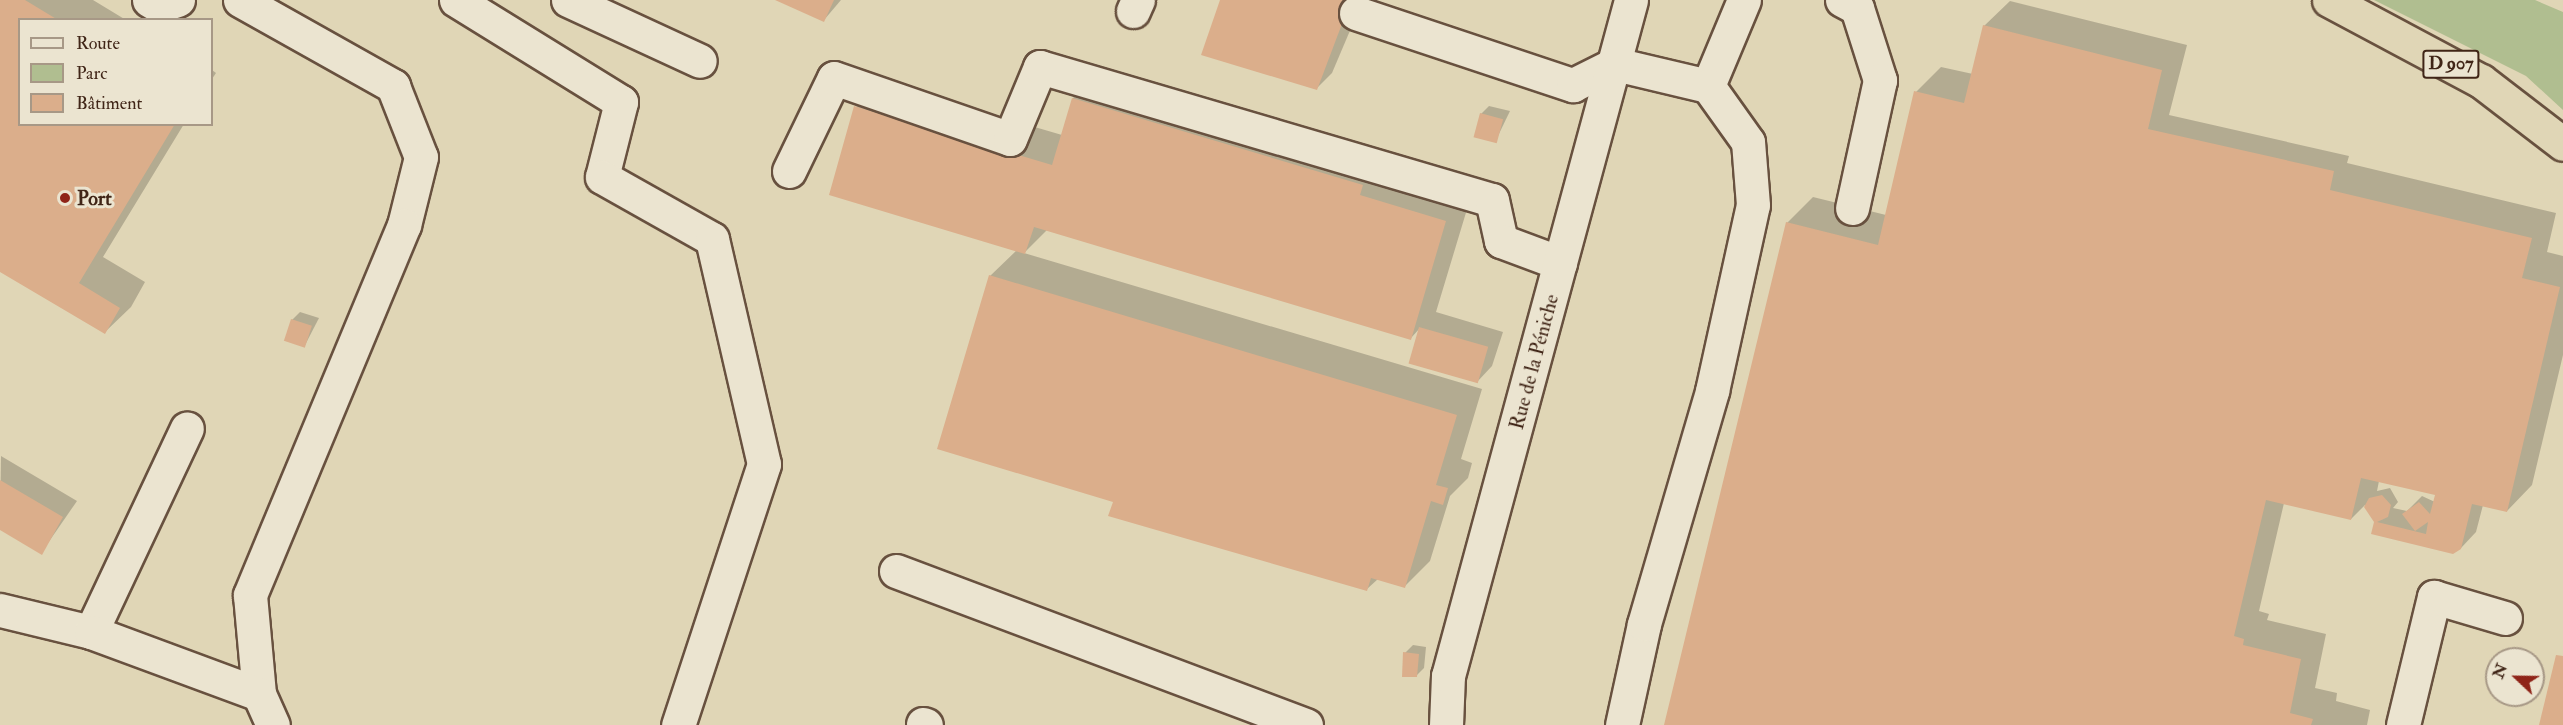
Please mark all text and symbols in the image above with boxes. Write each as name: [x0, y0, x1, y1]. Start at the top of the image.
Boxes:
legend: [18, 18, 213, 126]
text: Route: [76, 32, 120, 55]
road number: D 907: [2421, 49, 2481, 79]
text: Parc: [76, 62, 107, 85]
text: Bâtiment: [76, 92, 142, 115]
place label: Port: [77, 186, 112, 210]
marker: Port: [58, 191, 72, 205]
street label: Rue de la Péniche: [1504, 292, 1564, 432]
north arrow: [2485, 647, 2545, 707]
text: N: [2488, 661, 2512, 681]

